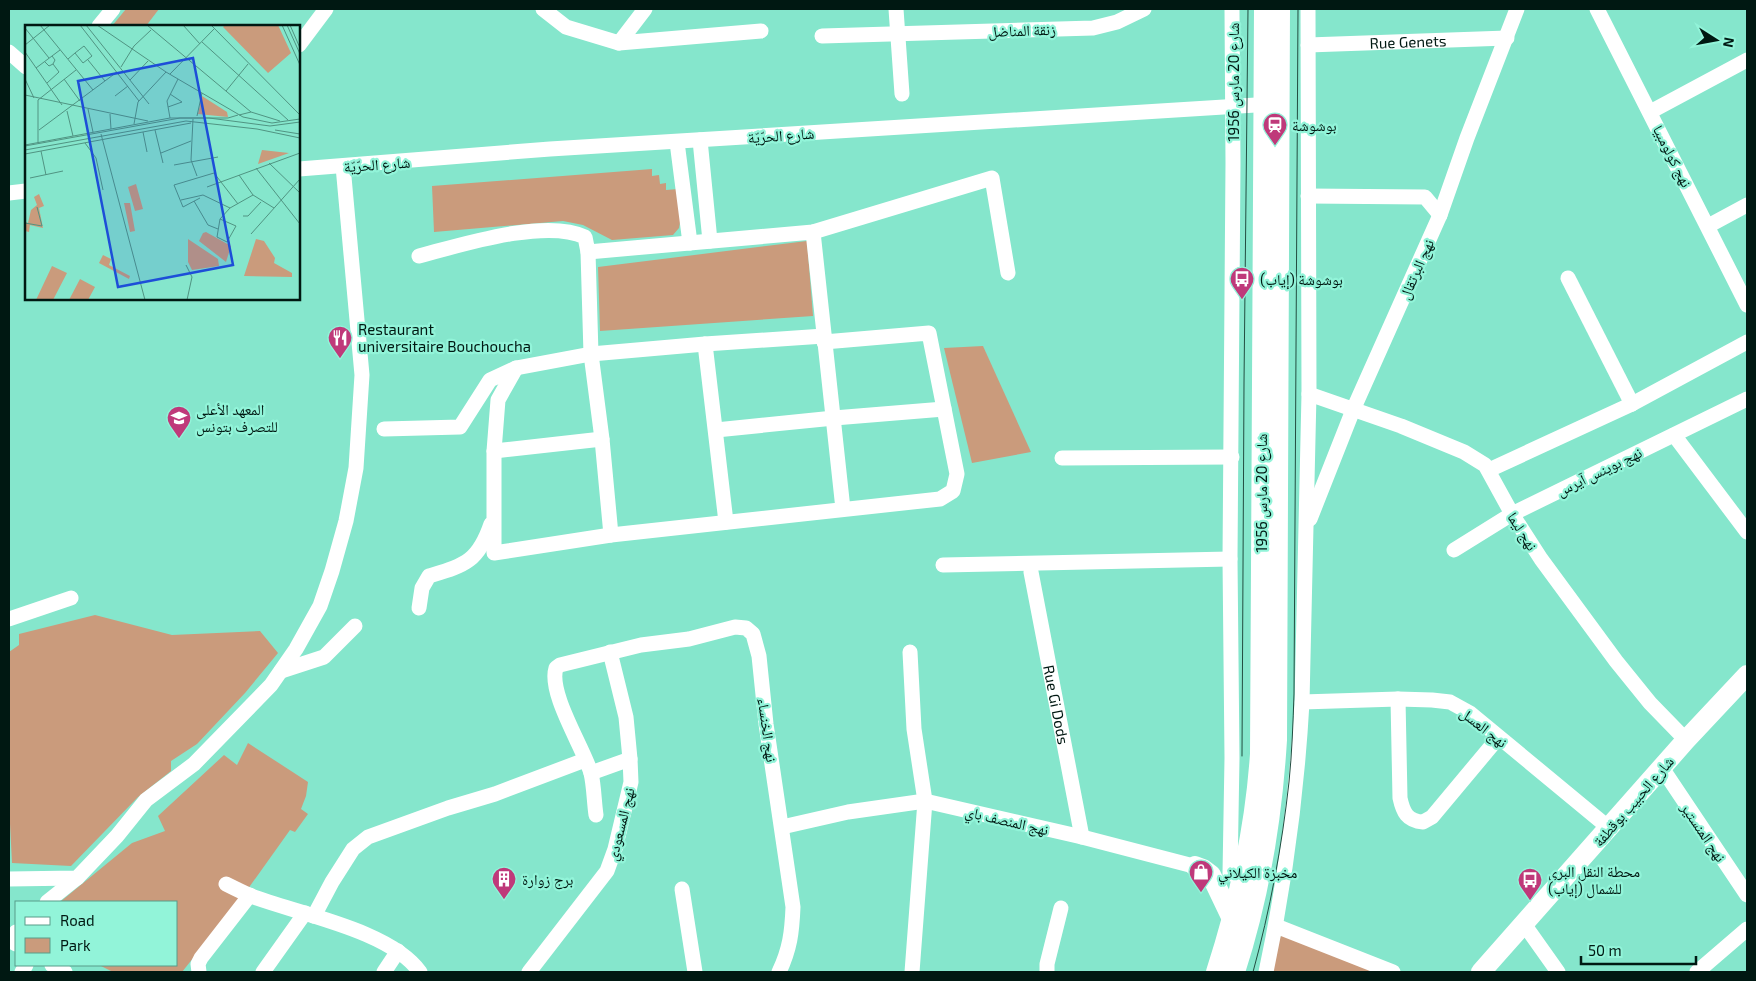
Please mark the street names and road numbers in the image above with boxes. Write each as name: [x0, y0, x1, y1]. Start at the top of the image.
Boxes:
street label: زنقة المناضل: [988, 20, 1056, 42]
street label: شارع 20 مارس 1956: [1224, 22, 1244, 141]
street label: Rue Genets: [1369, 31, 1447, 52]
street label: نهج كولومبيا: [1648, 122, 1696, 191]
street label: شارع الحرّيّة: [747, 124, 815, 148]
street label: شارع الحرّيّة: [343, 153, 411, 177]
street label: نهج البرتقال: [1395, 236, 1439, 303]
street label: شارع 20 مارس 1956: [1252, 433, 1272, 552]
street label: نهج بوينس آيرس: [1554, 443, 1645, 501]
street label: نهج ليما: [1503, 509, 1542, 555]
street label: Rue Gi Dods: [1040, 663, 1073, 746]
street label: نهج الخنساء: [753, 697, 781, 764]
street label: نهج العسل: [1456, 703, 1511, 753]
street label: شارع الحبيب بوقطفة: [1589, 752, 1679, 851]
street label: نهج المسعودي: [602, 786, 641, 863]
street label: نهج المنستير: [1676, 798, 1730, 866]
street label: نهج المنصف باي: [963, 802, 1050, 842]

